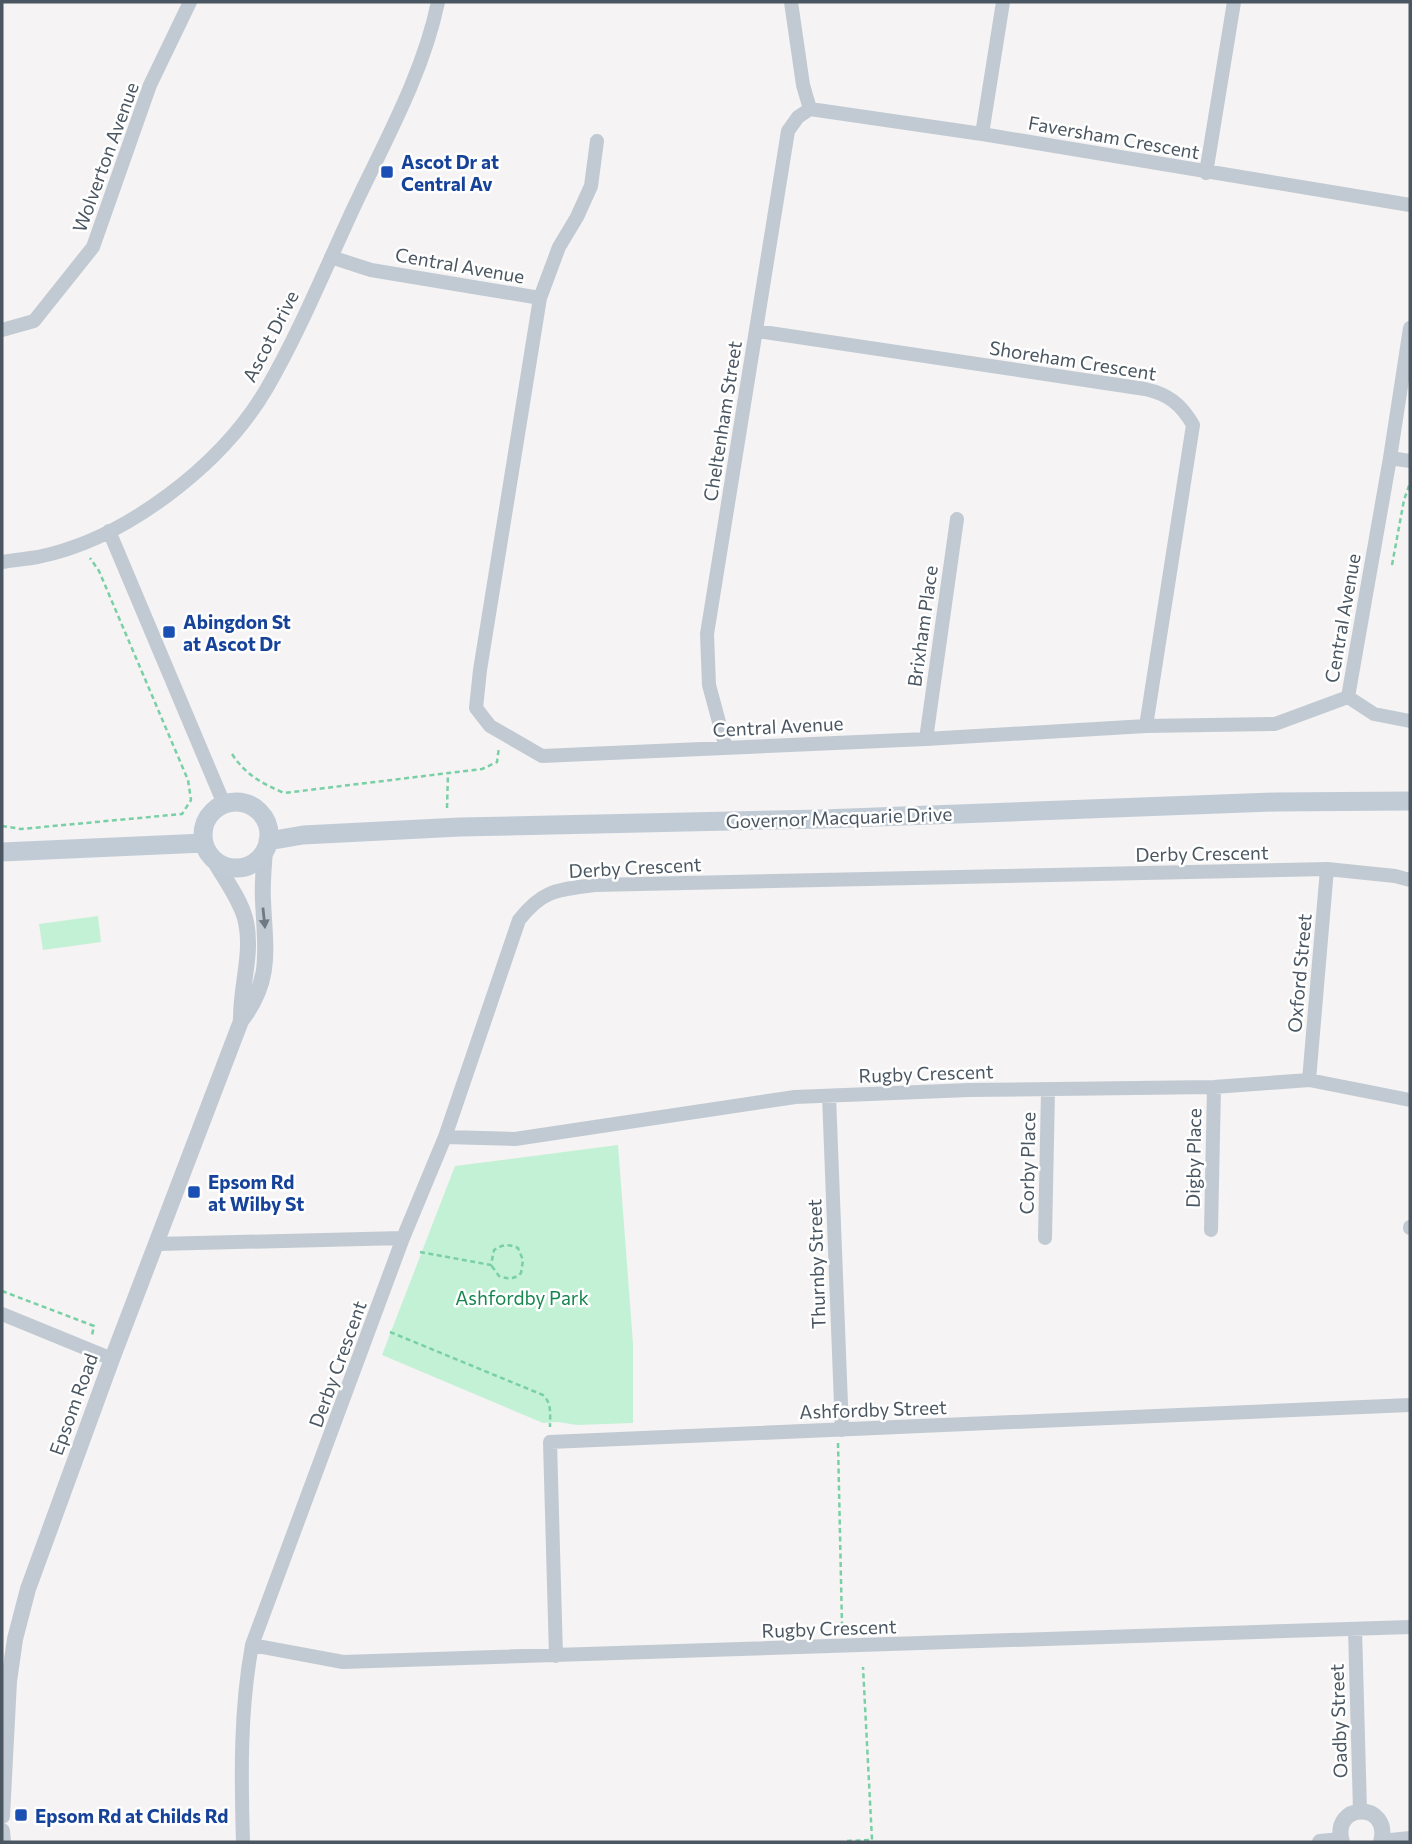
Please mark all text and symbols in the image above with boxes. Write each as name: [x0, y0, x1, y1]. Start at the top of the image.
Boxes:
street label: Wolverton Avenue: [67, 79, 143, 235]
street label: Faversham Crescent: [1026, 111, 1202, 163]
place label: Ascot Dr at Central Av: [401, 150, 499, 195]
marker: Ascot Dr at Central Av: [379, 164, 395, 180]
street label: Central Avenue: [394, 242, 526, 288]
street label: Ascot Drive: [237, 286, 303, 386]
street label: Shoreham Crescent: [988, 335, 1158, 385]
street label: Cheltenham Street: [698, 339, 746, 503]
street label: Central Avenue: [1319, 552, 1365, 684]
street label: Brixham Place: [902, 564, 942, 688]
place label: Abingdon St at Ascot Dr: [183, 610, 291, 655]
marker: Abingdon St at Ascot Dr: [161, 624, 177, 640]
street label: Central Avenue: [712, 711, 844, 741]
street label: Governor Macquarie Drive: [725, 802, 953, 832]
street label: Derby Crescent: [1135, 840, 1269, 866]
street label: Derby Crescent: [568, 852, 702, 882]
one-way arrow: [259, 907, 270, 929]
street label: Oxford Street: [1282, 912, 1316, 1033]
street label: Rugby Crescent: [858, 1059, 994, 1087]
street label: Digby Place: [1181, 1108, 1205, 1208]
street label: Corby Place: [1015, 1112, 1039, 1214]
place label: Epsom Rd at Wilby St: [208, 1170, 304, 1215]
marker: Epsom Rd at Wilby St: [186, 1184, 202, 1200]
street label: Thurnby Street: [802, 1198, 830, 1330]
park label: Ashfordby Park: [455, 1286, 589, 1309]
street label: Derby Crescent: [303, 1297, 371, 1430]
street label: Epsom Road: [44, 1350, 102, 1458]
street label: Ashfordby Street: [799, 1395, 947, 1423]
street label: Rugby Crescent: [761, 1614, 897, 1642]
street label: Oadby Street: [1324, 1663, 1351, 1779]
place label: Epsom Rd at Childs Rd: [35, 1804, 228, 1827]
marker: Epsom Rd at Childs Rd: [13, 1807, 29, 1823]

